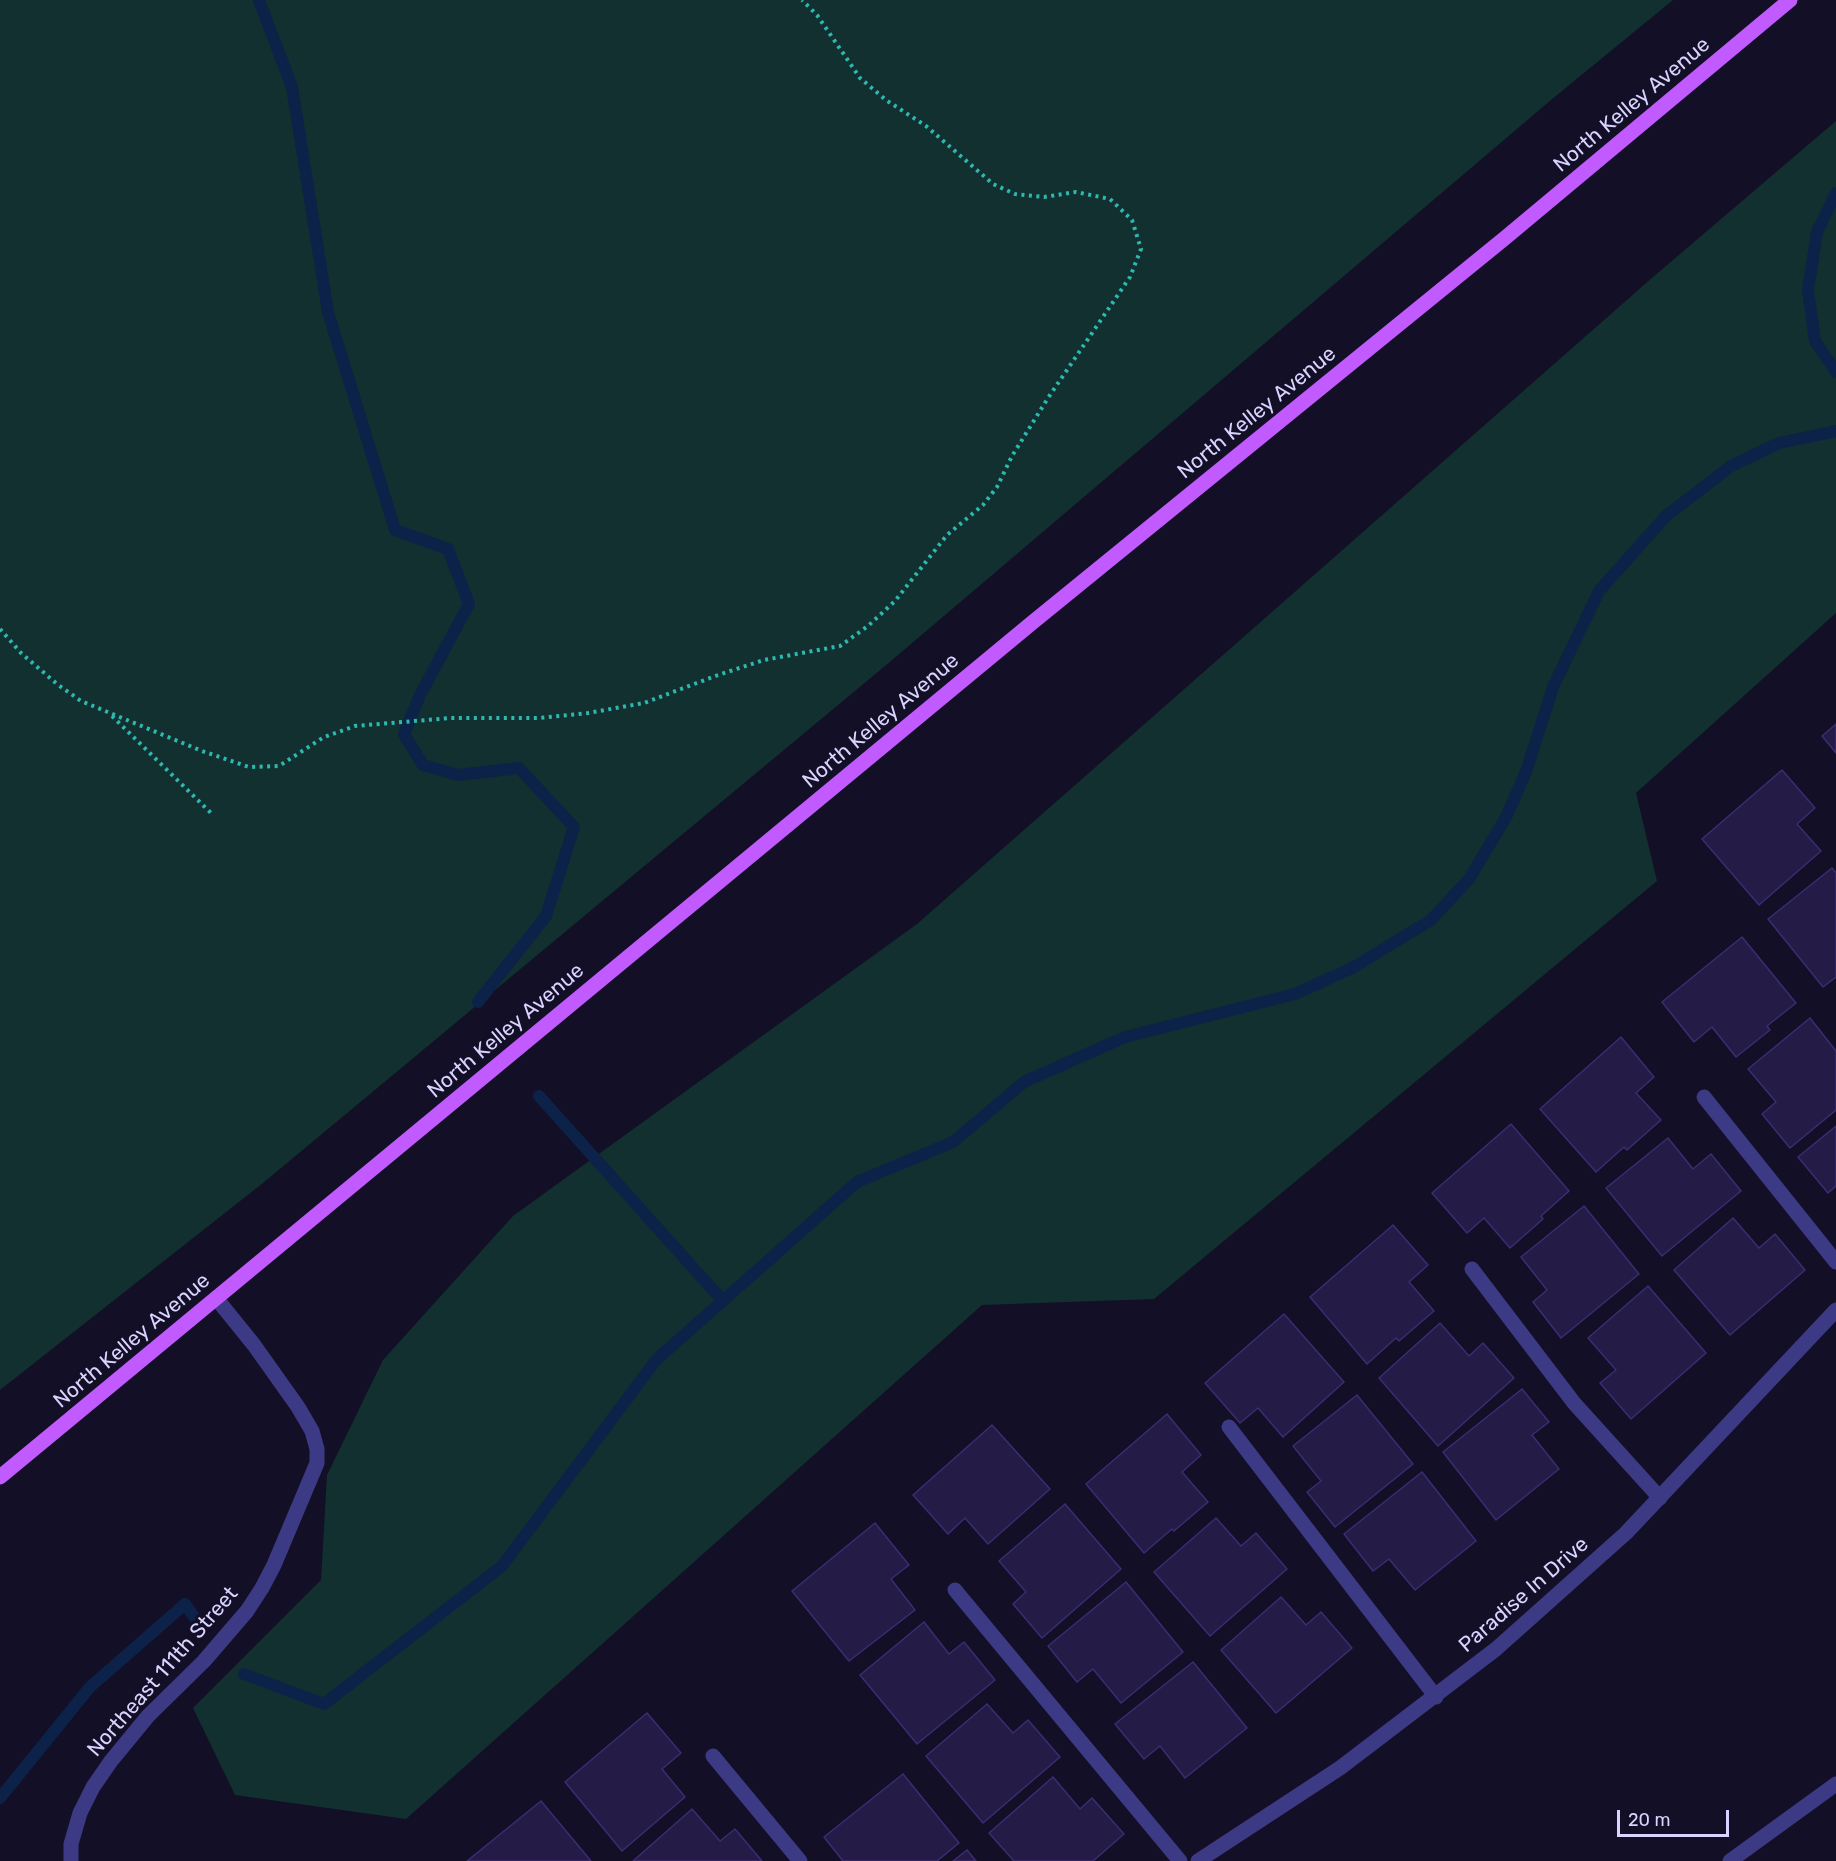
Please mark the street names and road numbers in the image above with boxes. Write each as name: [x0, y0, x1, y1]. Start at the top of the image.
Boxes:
street label: North Kelley Avenue: [1549, 32, 1715, 178]
street label: North Kelley Avenue: [1173, 341, 1341, 485]
street label: North Kelley Avenue: [798, 648, 964, 794]
street label: North Kelley Avenue: [423, 958, 589, 1104]
street label: North Kelley Avenue: [49, 1268, 215, 1414]
street label: Paradise In Drive: [1454, 1532, 1594, 1658]
street label: Northeast 111th Street: [82, 1582, 244, 1762]

